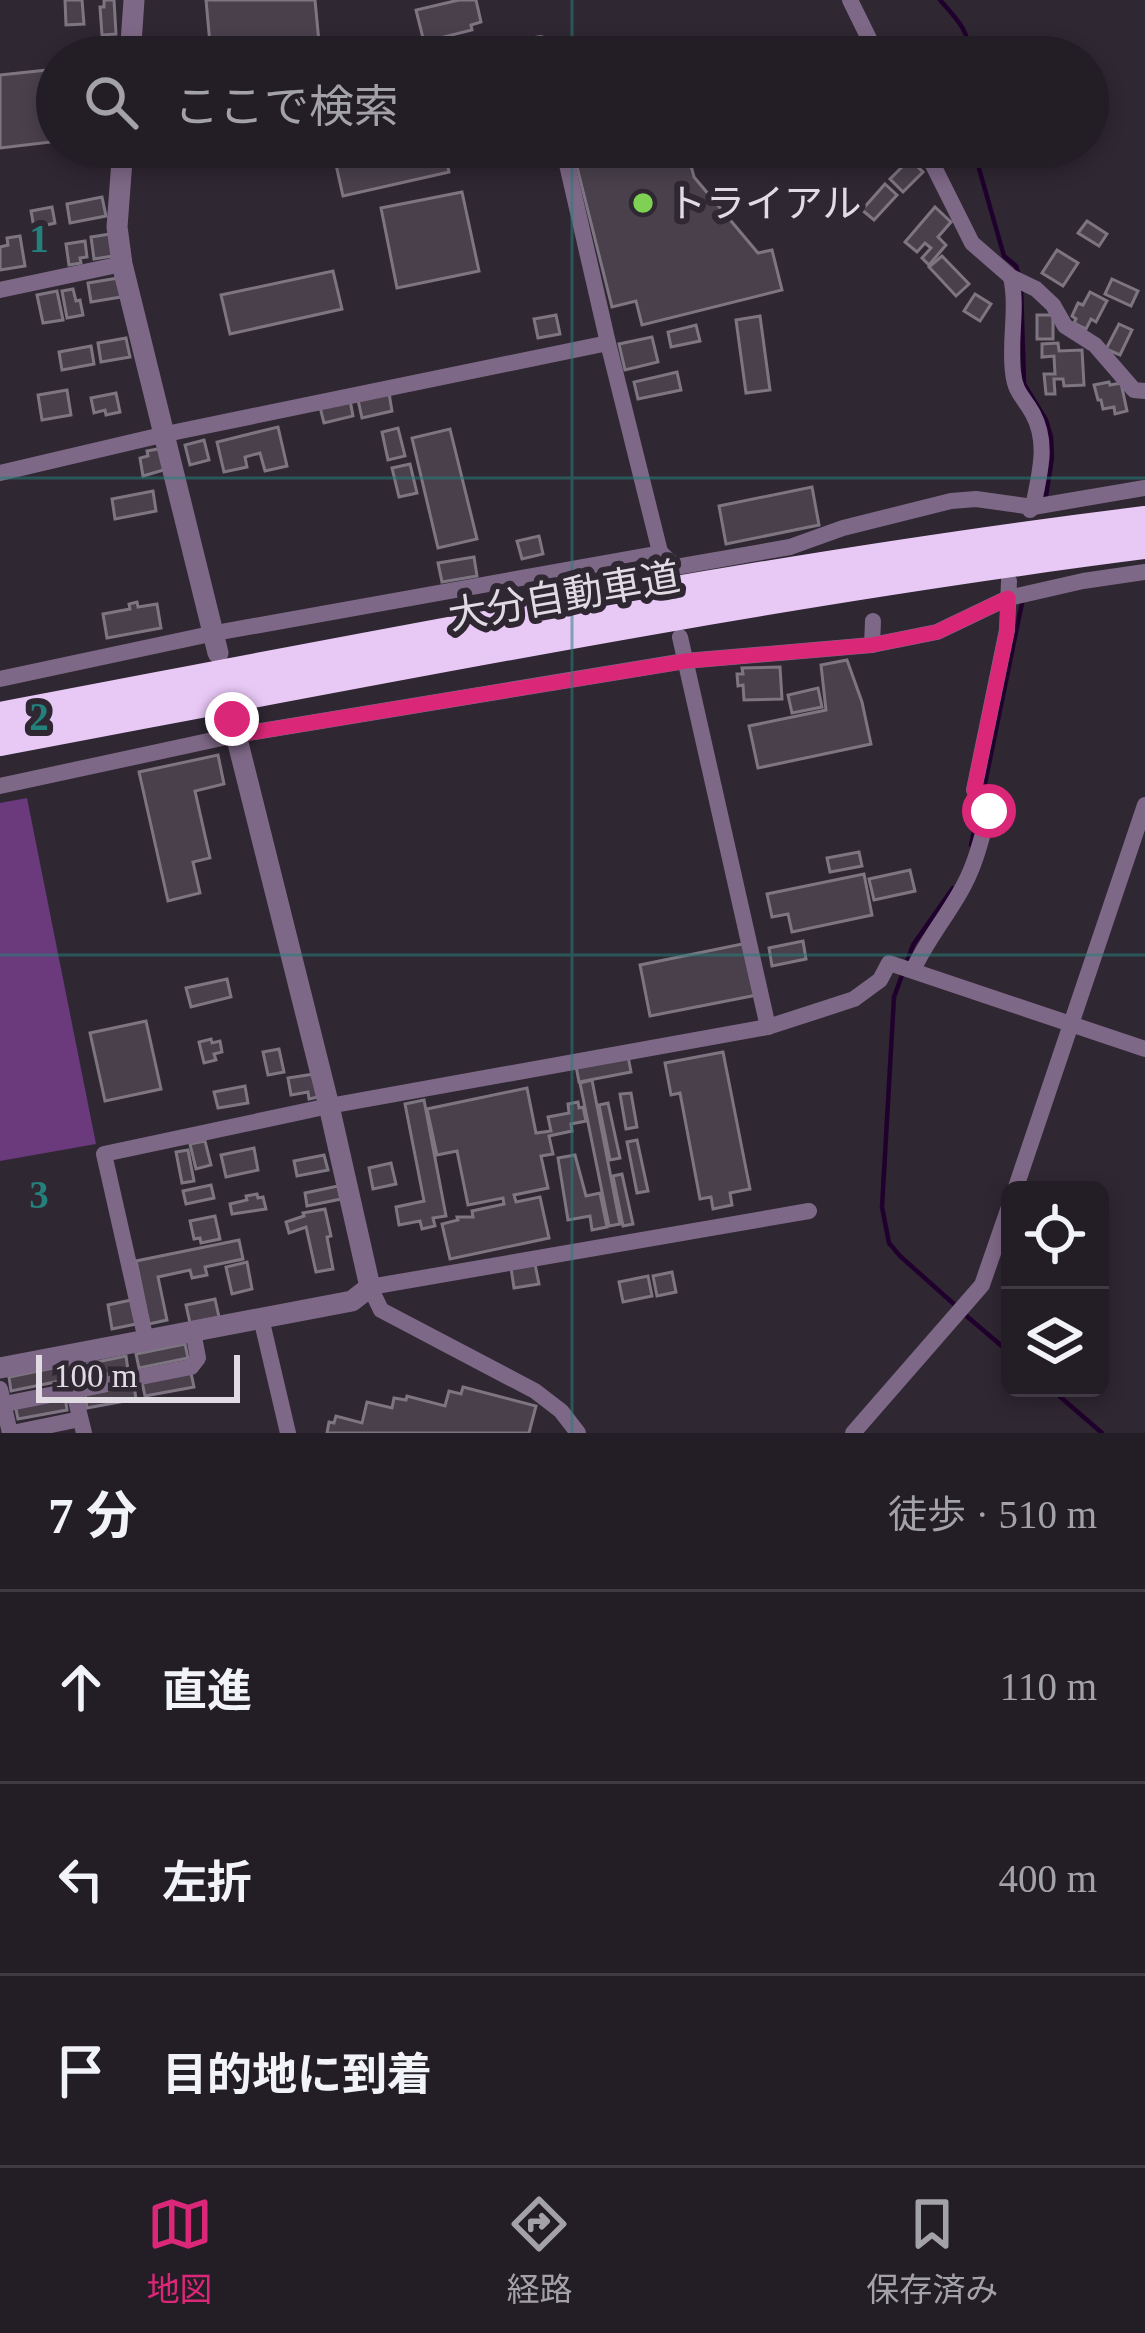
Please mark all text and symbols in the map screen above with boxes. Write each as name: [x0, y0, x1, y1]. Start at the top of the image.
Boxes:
search box: [36, 36, 1109, 168]
icon: search: [78, 69, 144, 135]
text: ここで検索: [174, 82, 399, 132]
place label: トライアル: [667, 182, 862, 225]
marker: トライアル: [630, 190, 656, 216]
text: 1: [29, 217, 49, 260]
street label: 大分自動車道: [445, 555, 683, 637]
route end: [205, 692, 259, 746]
text: 2: [29, 695, 49, 738]
route start: [962, 784, 1016, 838]
text: 3: [29, 1173, 49, 1216]
map controls: [1001, 1181, 1109, 1397]
button: locate: [1001, 1181, 1109, 1289]
button: layers: [1001, 1289, 1109, 1397]
scale bar: [36, 1349, 240, 1402]
text: 100 m: [54, 1358, 137, 1394]
text: 7 分: [48, 1488, 137, 1544]
text: 徒歩 · 510 m: [888, 1493, 1097, 1536]
icon: ahead: [48, 1654, 114, 1720]
text: 110 m: [1000, 1665, 1097, 1708]
text: 直進: [162, 1666, 252, 1716]
icon: left: [48, 1846, 114, 1912]
text: 400 m: [998, 1857, 1097, 1900]
text: 左折: [162, 1858, 252, 1908]
icon: arrive: [48, 2038, 114, 2104]
text: 目的地に到着: [162, 2050, 432, 2100]
tab: 地図: [147, 2191, 213, 2311]
tab: 経路: [506, 2191, 572, 2311]
tab: 保存済み: [866, 2191, 998, 2311]

